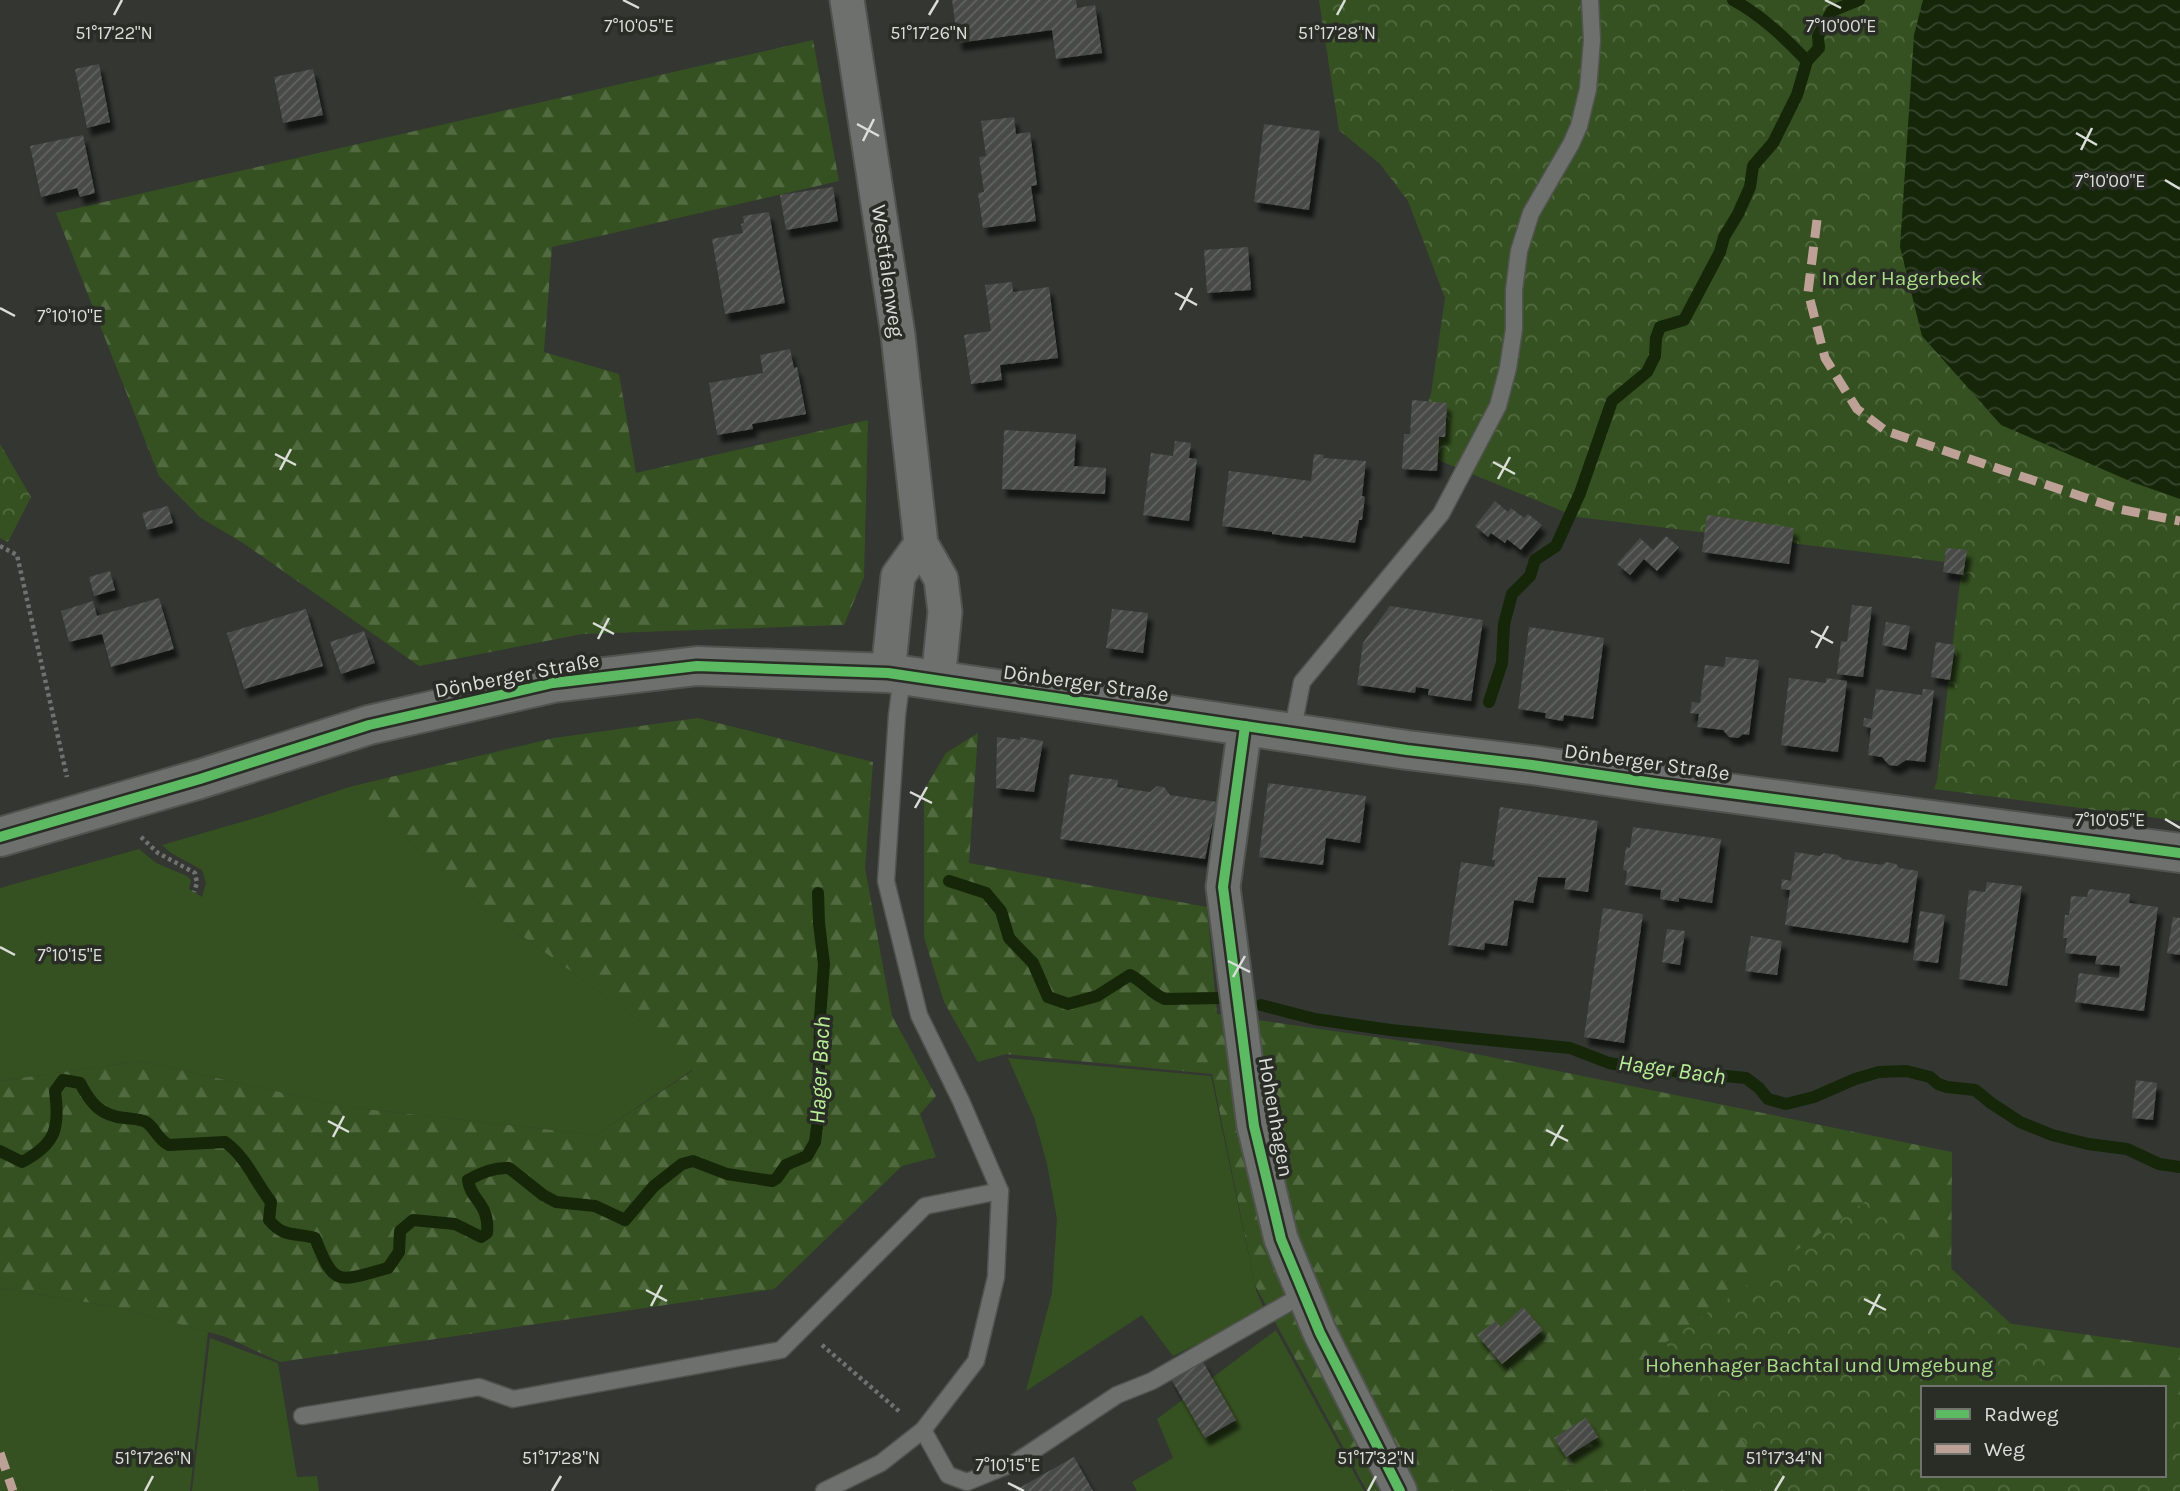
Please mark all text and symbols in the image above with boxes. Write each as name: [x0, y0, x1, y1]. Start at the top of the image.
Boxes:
text: 7°10'05"E: [604, 15, 674, 37]
text: 7°10'00"E: [1806, 15, 1876, 37]
text: 51°17'22"N: [75, 22, 153, 44]
text: 51°17'26"N: [890, 22, 968, 44]
text: 51°17'28"N: [1298, 22, 1376, 44]
text: 7°10'00"E: [2075, 170, 2145, 192]
street label: Westfalenweg: [867, 203, 909, 339]
park label: In der Hagerbeck: [1821, 266, 1983, 290]
text: 7°10'10"E: [37, 305, 103, 327]
street label: Dönberger Straße: [433, 647, 601, 703]
street label: Dönberger Straße: [1002, 659, 1170, 707]
street label: Dönberger Straße: [1563, 738, 1731, 786]
text: 7°10'05"E: [2075, 809, 2145, 831]
text: 7°10'15"E: [37, 944, 103, 966]
water label: Hager Bach: [803, 1015, 836, 1125]
water label: Hager Bach: [1616, 1049, 1727, 1090]
street label: Hohenhagen: [1254, 1055, 1298, 1179]
park label: Hohenhager Bachtal und Umgebung: [1645, 1353, 1993, 1377]
legend: [1921, 1386, 2166, 1477]
text: Radweg: [1984, 1402, 2059, 1426]
text: Weg: [1984, 1437, 2025, 1461]
text: 51°17'26"N: [114, 1447, 192, 1469]
text: 51°17'28"N: [522, 1447, 600, 1469]
text: 51°17'32"N: [1337, 1447, 1415, 1469]
text: 51°17'34"N: [1745, 1447, 1823, 1469]
text: 7°10'15"E: [975, 1454, 1041, 1476]

